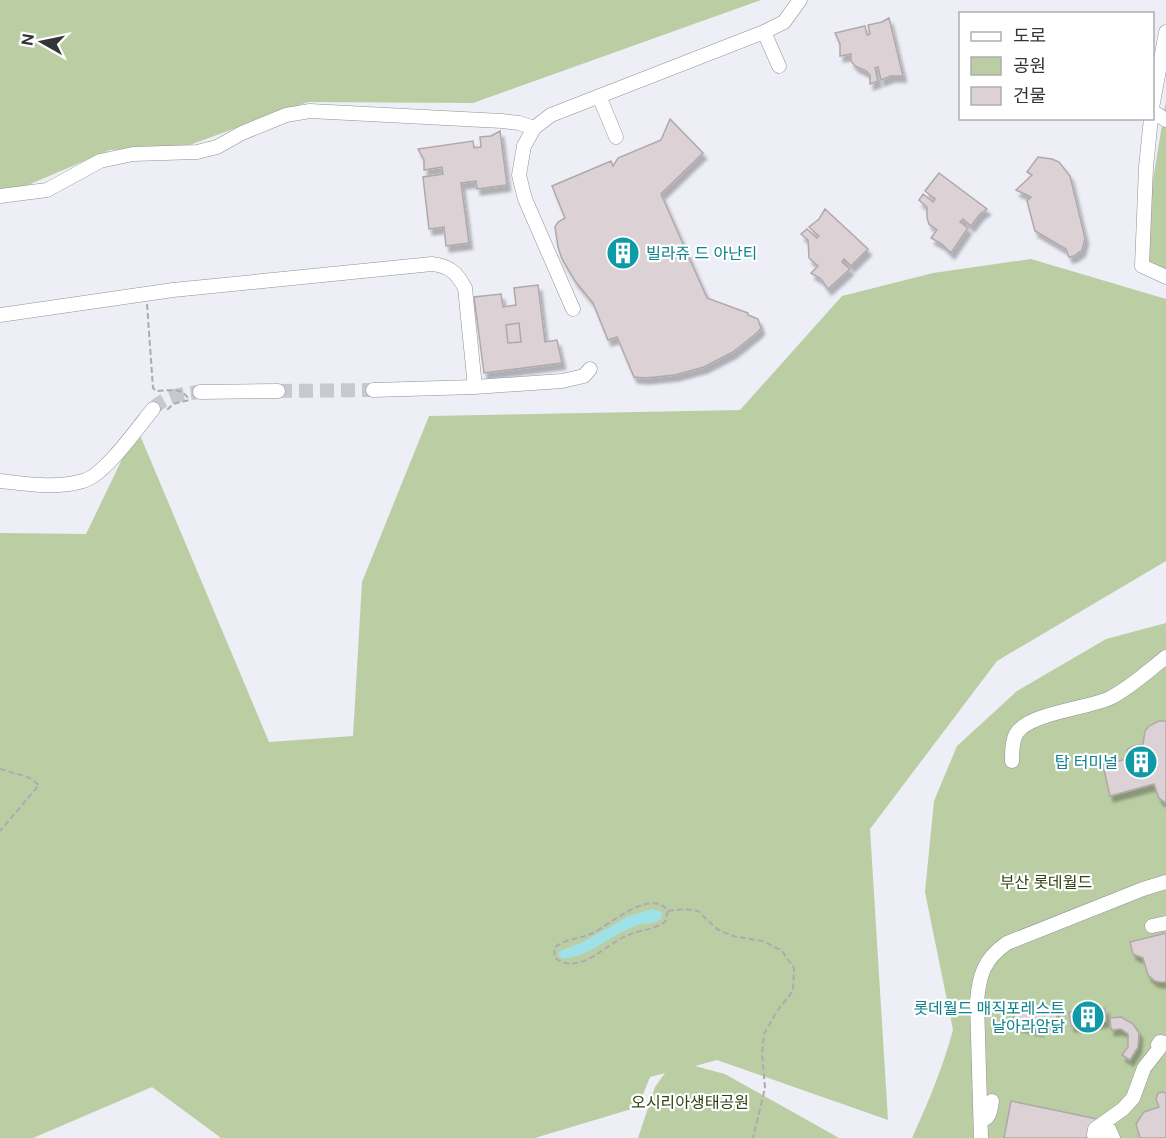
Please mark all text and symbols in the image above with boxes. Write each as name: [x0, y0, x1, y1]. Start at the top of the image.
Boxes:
north arrow: [12, 12, 72, 72]
legend: [959, 12, 1154, 120]
text: 도로: [1013, 24, 1046, 48]
text: N: [16, 32, 39, 47]
text: 공원: [1013, 54, 1046, 78]
text: 건물: [1013, 84, 1046, 108]
building icon: 빌라쥬 드 아난티: [605, 235, 641, 271]
place label: 빌라쥬 드 아난티: [646, 243, 758, 264]
building icon: 탑 터미널: [1123, 744, 1159, 780]
place label: 탑 터미널: [1055, 752, 1118, 773]
park label: 부산 롯데월드: [1000, 872, 1092, 893]
place label: 롯데월드 매직포레스트 날아라암닭: [914, 998, 1065, 1037]
building icon: 롯데월드 매직포레스트 날아라암닭: [1070, 999, 1106, 1035]
park label: 오시리아생태공원: [631, 1092, 749, 1113]

